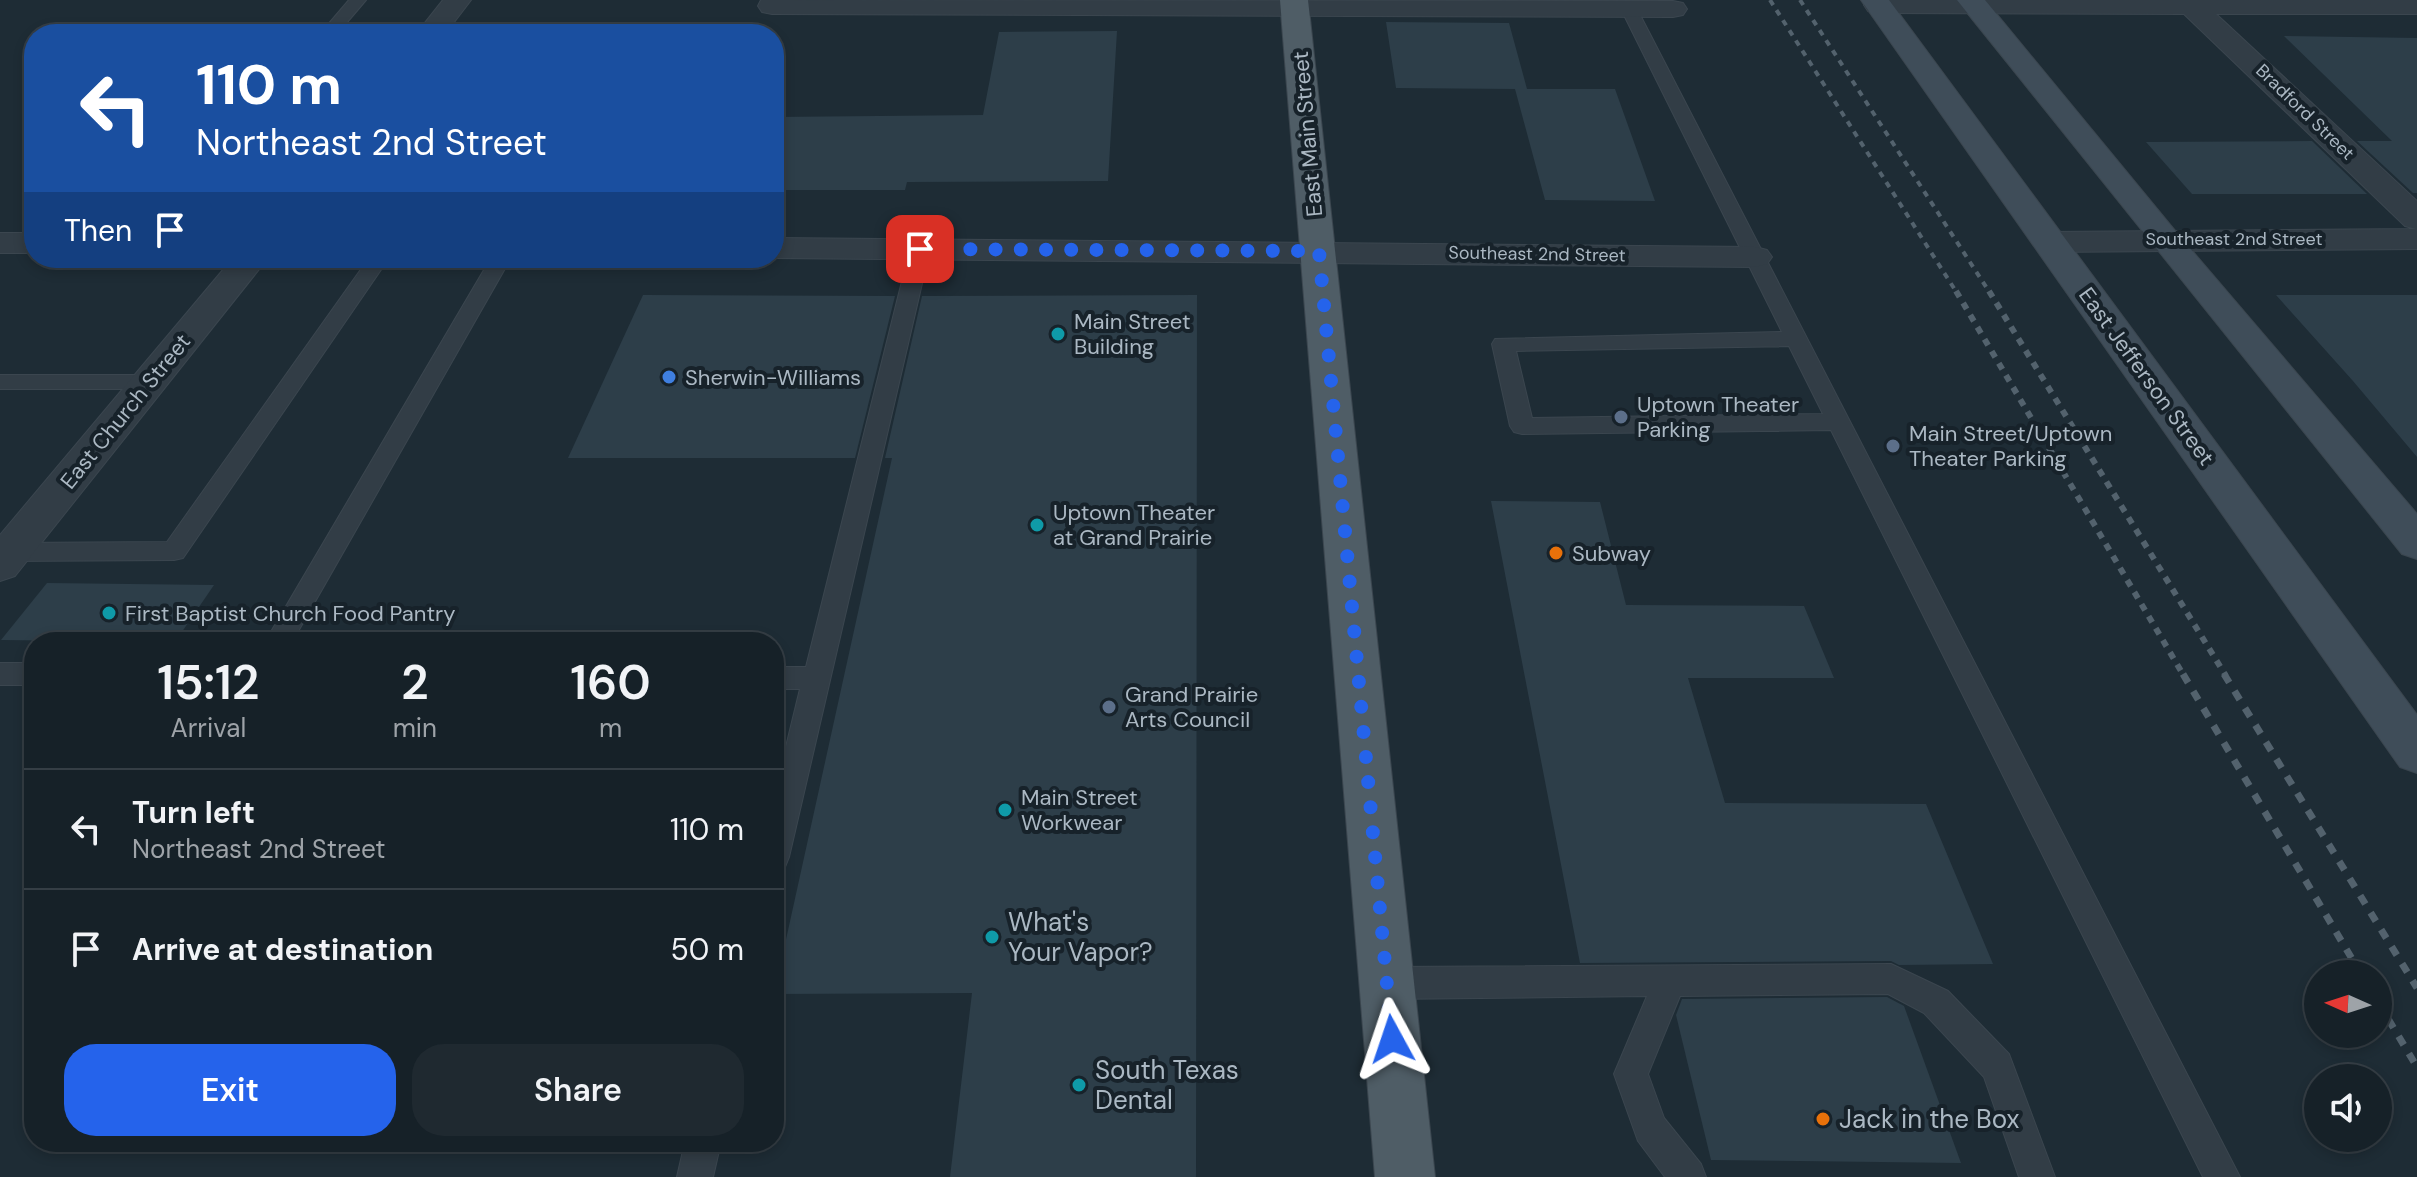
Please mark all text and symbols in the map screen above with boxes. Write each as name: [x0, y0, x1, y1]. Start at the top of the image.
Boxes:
text: 110 m: [196, 48, 342, 121]
street label: East Main Street: [1286, 50, 1329, 218]
icon: left: [64, 56, 168, 160]
street label: Bradford Street: [2250, 59, 2360, 165]
text: Northeast 2nd Street: [196, 119, 547, 166]
icon: arrive: [148, 208, 192, 252]
text: Then: [64, 211, 132, 250]
pin: [886, 215, 954, 283]
icon: arrive: [898, 227, 942, 271]
street label: Southeast 2nd Street: [2145, 227, 2323, 251]
street label: Southeast 2nd Street: [1448, 240, 1626, 268]
street label: East Jefferson Street: [2072, 282, 2221, 471]
place label: Main Street Building: [1074, 307, 1191, 361]
marker: Main Street Building: [1049, 325, 1067, 343]
street label: East Church Street: [54, 328, 197, 495]
place label: Sherwin-Williams: [685, 363, 861, 392]
marker: Sherwin-Williams: [660, 368, 678, 386]
place label: Uptown Theater Parking: [1637, 390, 1799, 444]
marker: Uptown Theater Parking: [1612, 408, 1630, 426]
place label: Main Street/Uptown Theater Parking: [1909, 419, 2112, 473]
marker: Main Street/Uptown Theater Parking: [1884, 437, 1902, 455]
place label: Uptown Theater at Grand Prairie: [1053, 498, 1215, 552]
marker: Uptown Theater at Grand Prairie: [1028, 516, 1046, 534]
place label: Subway: [1572, 539, 1651, 568]
marker: Subway: [1547, 544, 1565, 562]
place label: First Baptist Church Food Pantry: [125, 599, 455, 628]
marker: First Baptist Church Food Pantry: [100, 604, 118, 622]
text: 15:12: [157, 651, 259, 714]
text: 2: [401, 651, 429, 714]
text: 160: [570, 651, 651, 714]
place label: Grand Prairie Arts Council: [1125, 680, 1258, 734]
marker: Grand Prairie Arts Council: [1100, 698, 1118, 716]
text: Arrival: [170, 711, 246, 745]
text: min: [393, 711, 437, 745]
text: m: [599, 711, 622, 745]
place label: Main Street Workwear: [1021, 783, 1138, 837]
text: Turn left: [132, 793, 255, 832]
marker: Main Street Workwear: [996, 801, 1014, 819]
icon: left: [64, 807, 108, 851]
text: 110 m: [670, 810, 744, 849]
text: Northeast 2nd Street: [132, 832, 385, 866]
place label: What's Your Vapor?: [1008, 905, 1153, 969]
icon: arrive: [64, 927, 108, 971]
marker: What's Your Vapor?: [983, 928, 1001, 946]
text: Arrive at destination: [132, 930, 433, 969]
text: 50 m: [670, 930, 744, 969]
north arrow: [2304, 960, 2392, 1048]
map controls: [2304, 960, 2392, 1152]
position arrow: [1350, 997, 1434, 1081]
button: Exit: [64, 1044, 396, 1136]
button: Share: [412, 1044, 744, 1136]
place label: South Texas Dental: [1095, 1053, 1239, 1117]
button: sound: [2304, 1064, 2392, 1152]
marker: South Texas Dental: [1070, 1076, 1088, 1094]
place label: Jack in the Box: [1839, 1102, 2020, 1136]
marker: Jack in the Box: [1814, 1110, 1832, 1128]

